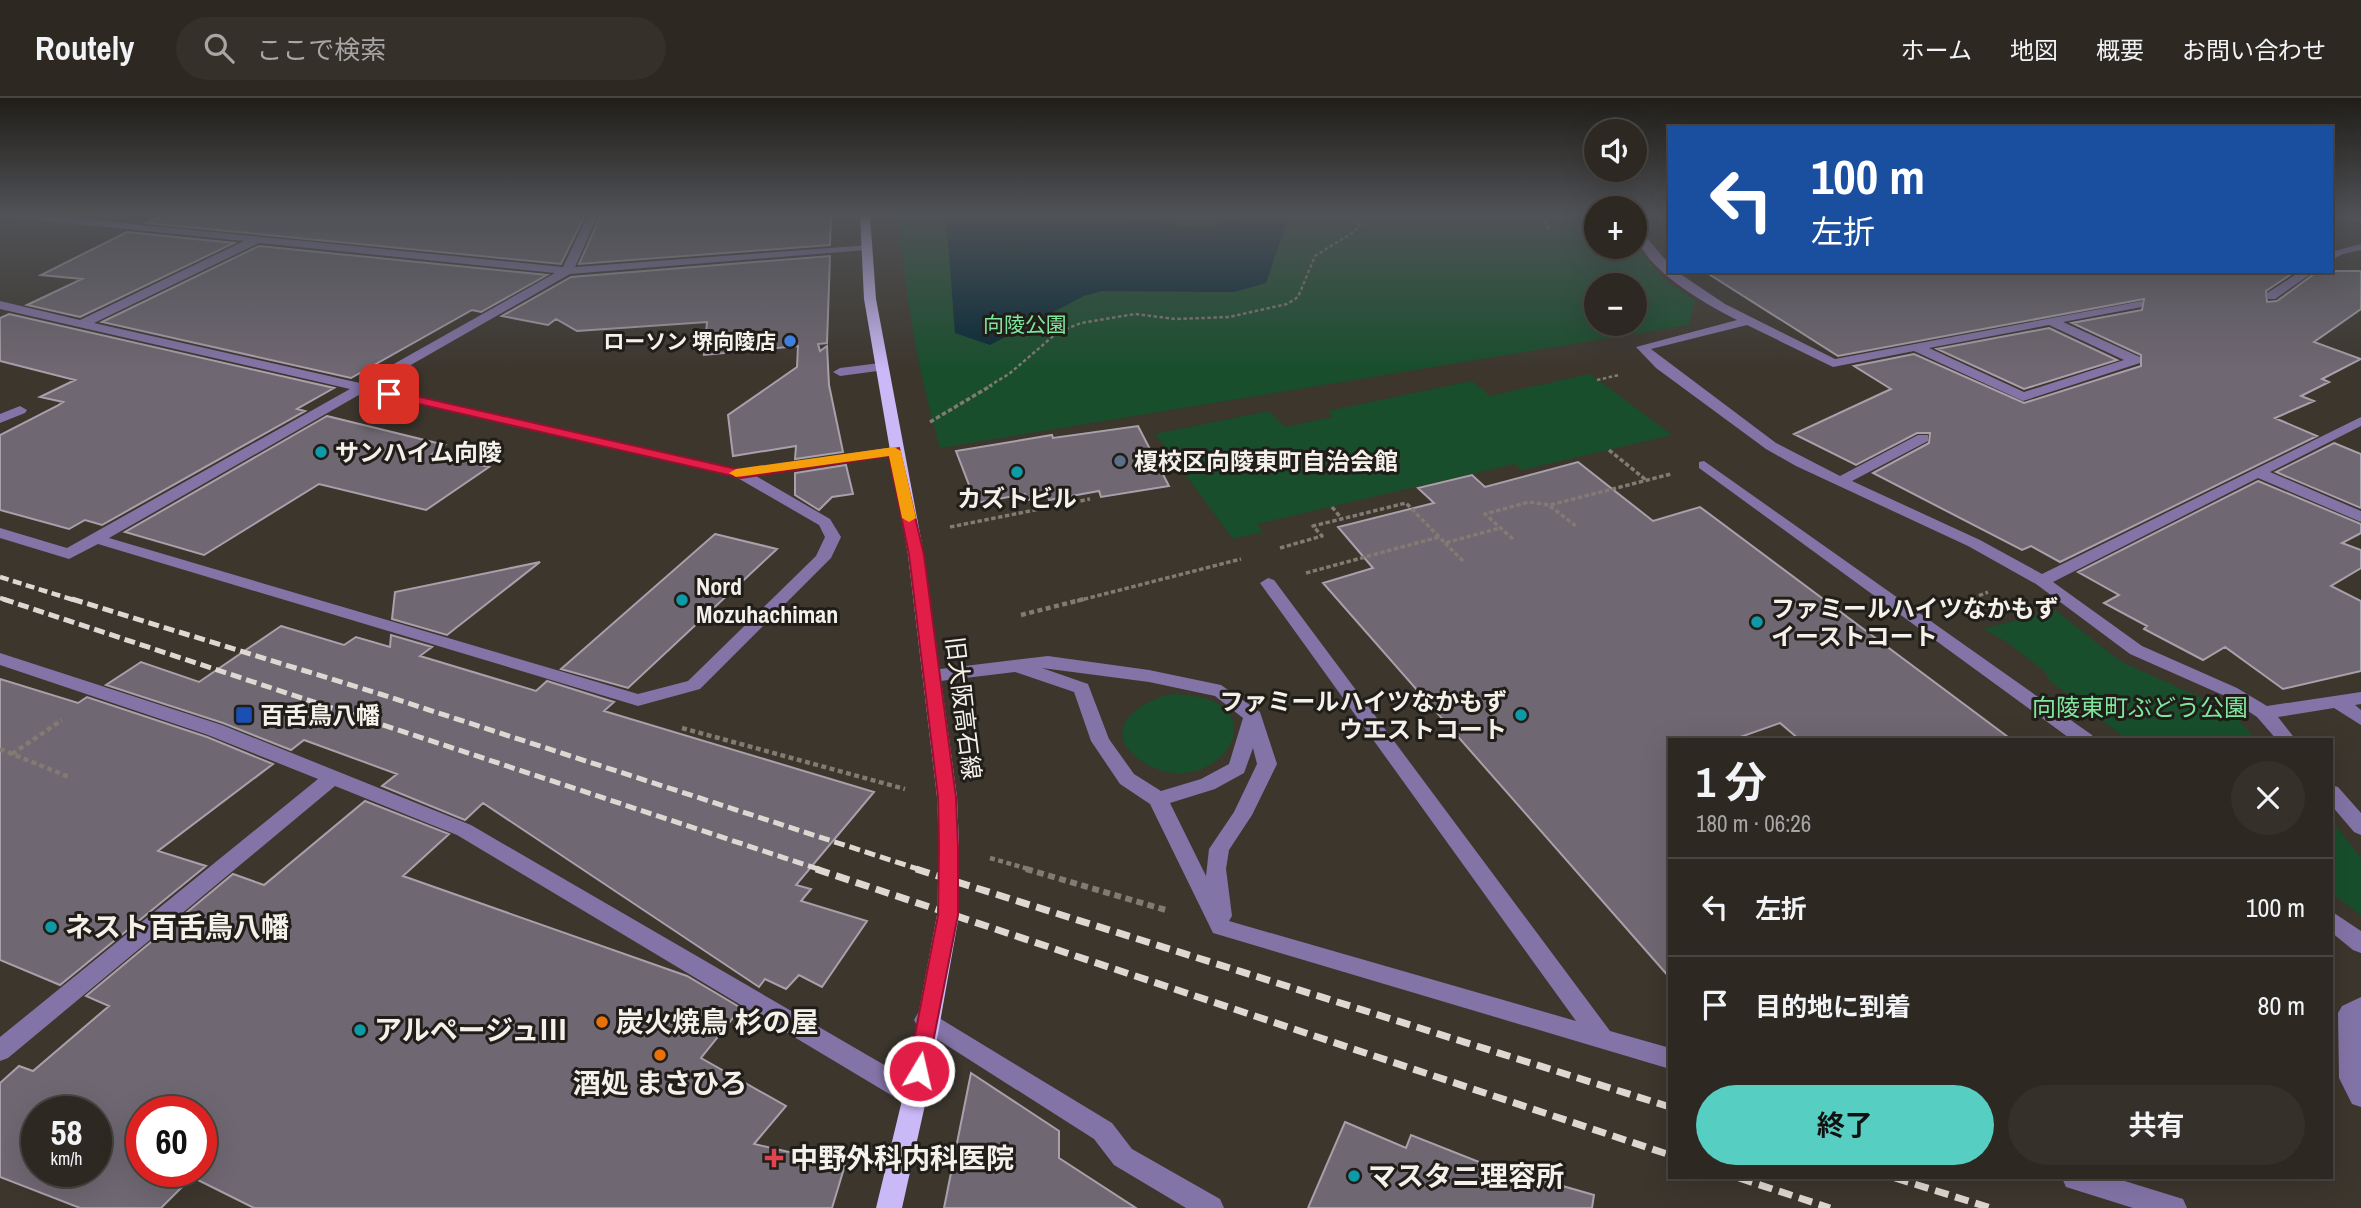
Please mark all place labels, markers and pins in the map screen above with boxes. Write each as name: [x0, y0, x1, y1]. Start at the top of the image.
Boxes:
place label: ローソン 堺向陵店: [603, 327, 776, 356]
marker: ローソン 堺向陵店: [782, 333, 798, 349]
pin: [359, 364, 419, 424]
place label: サンハイム向陵: [335, 436, 502, 468]
marker: サンハイム向陵: [313, 444, 329, 460]
place label: 榎校区向陵東町自治会館: [1134, 445, 1398, 477]
marker: 榎校区向陵東町自治会館: [1112, 453, 1128, 469]
marker: カズトビル: [1009, 464, 1025, 480]
place label: カズトビル: [957, 482, 1077, 514]
place label: Nord Mozuhachiman: [696, 570, 838, 630]
marker: Nord Mozuhachiman: [674, 592, 690, 608]
place label: ファミールハイツなかもず イーストコート: [1771, 592, 2059, 652]
marker: ファミールハイツなかもず イーストコート: [1749, 614, 1765, 630]
place label: ファミールハイツなかもず ウエストコート: [1219, 685, 1507, 745]
place label: 百舌鳥八幡: [260, 699, 380, 731]
marker: 百舌鳥八幡: [234, 705, 254, 725]
marker: ファミールハイツなかもず ウエストコート: [1513, 707, 1529, 723]
place label: ネスト百舌鳥八幡: [65, 908, 289, 946]
marker: ネスト百舌鳥八幡: [43, 919, 59, 935]
place label: 炭火焼鳥 杉の屋: [616, 1003, 818, 1041]
place label: アルページュⅢ: [374, 1011, 567, 1049]
marker: 炭火焼鳥 杉の屋: [594, 1014, 610, 1030]
marker: アルページュⅢ: [352, 1022, 368, 1038]
marker: 酒処 まさひろ: [652, 1047, 668, 1063]
place label: 酒処 まさひろ: [573, 1064, 747, 1102]
place label: 中野外科内科医院: [790, 1139, 1014, 1177]
marker: 中野外科内科医院: [764, 1148, 784, 1168]
place label: マスタニ理容所: [1368, 1157, 1564, 1195]
marker: マスタニ理容所: [1346, 1168, 1362, 1184]

